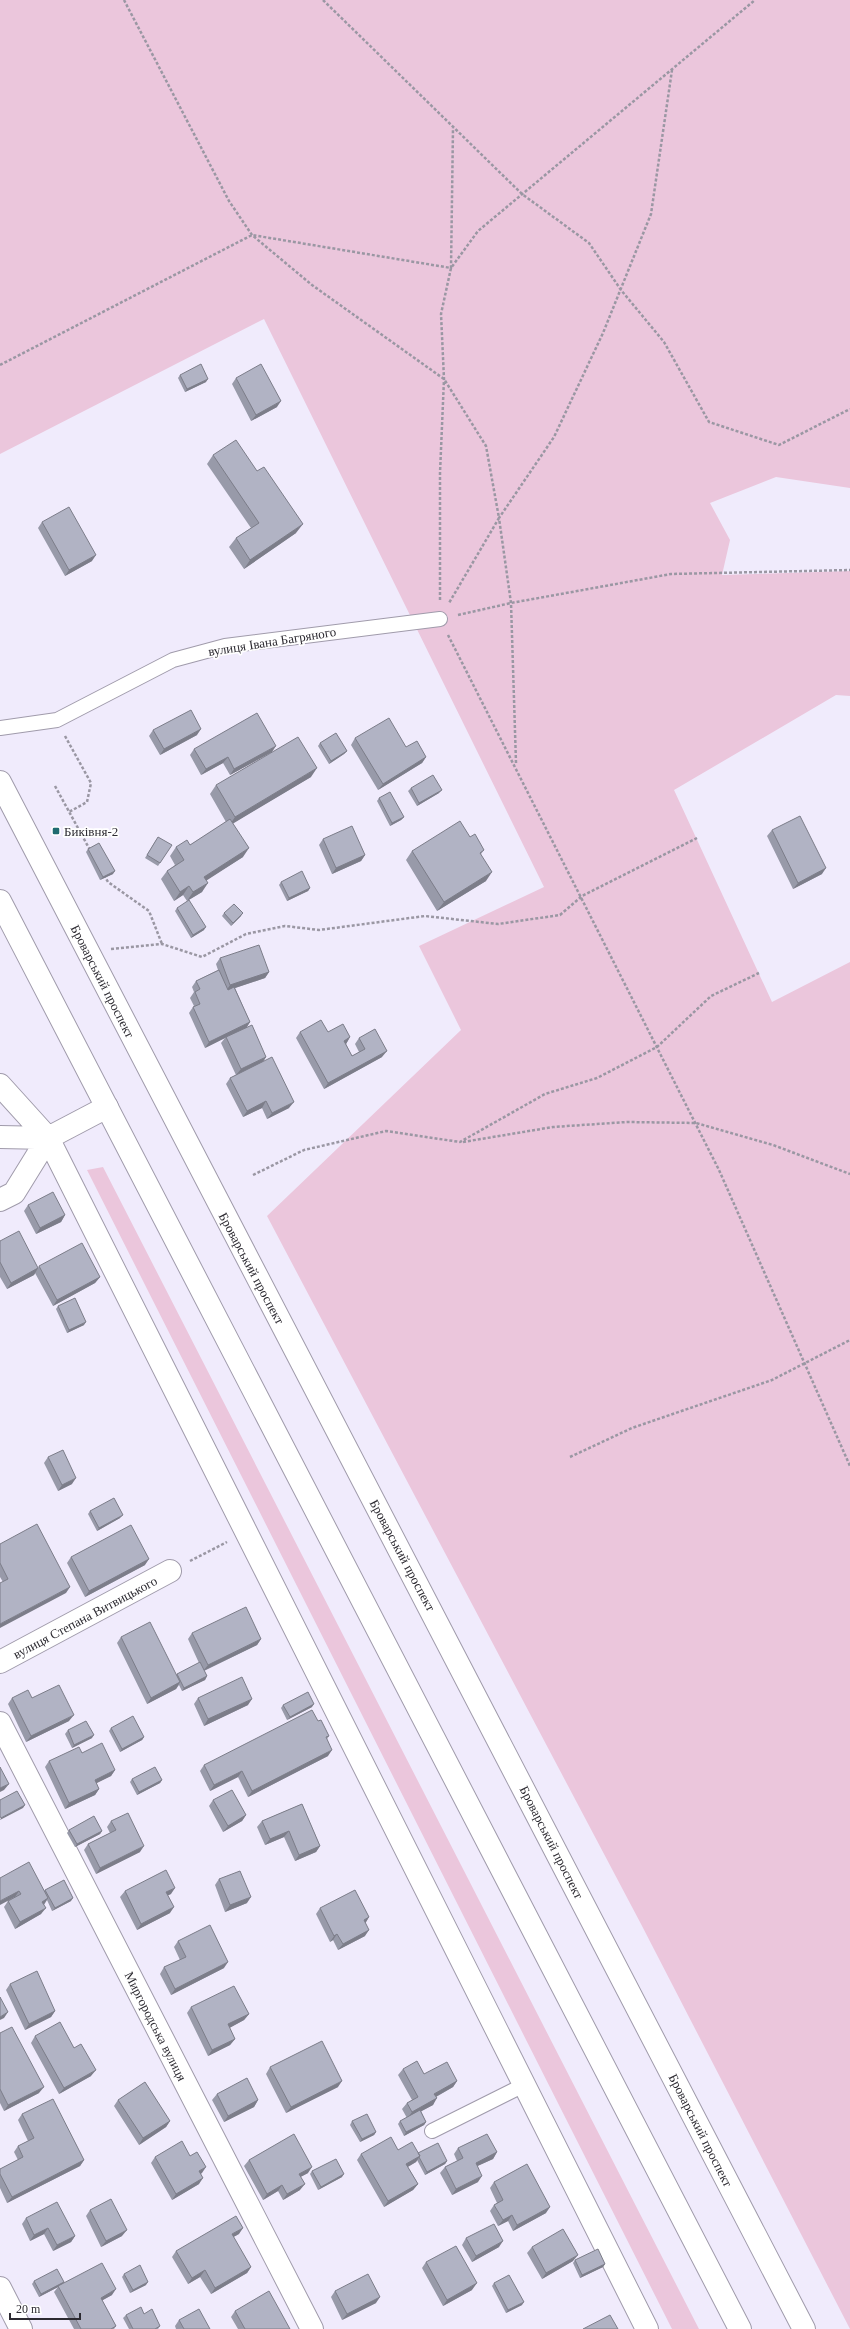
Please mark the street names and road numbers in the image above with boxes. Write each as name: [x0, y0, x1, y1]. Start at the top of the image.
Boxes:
street label: вулиця Івана Багряного: [207, 624, 337, 659]
street label: Броварський проспект: [68, 922, 138, 1040]
street label: Броварський проспект: [216, 1210, 288, 1327]
street label: Броварський проспект: [367, 1497, 439, 1614]
street label: вулиця Степана Витвицького: [11, 1573, 160, 1662]
street label: Броварський проспект: [517, 1783, 587, 1901]
street label: Миргородська вулиця: [121, 1969, 190, 2083]
street label: Броварський проспект: [666, 2071, 736, 2189]

